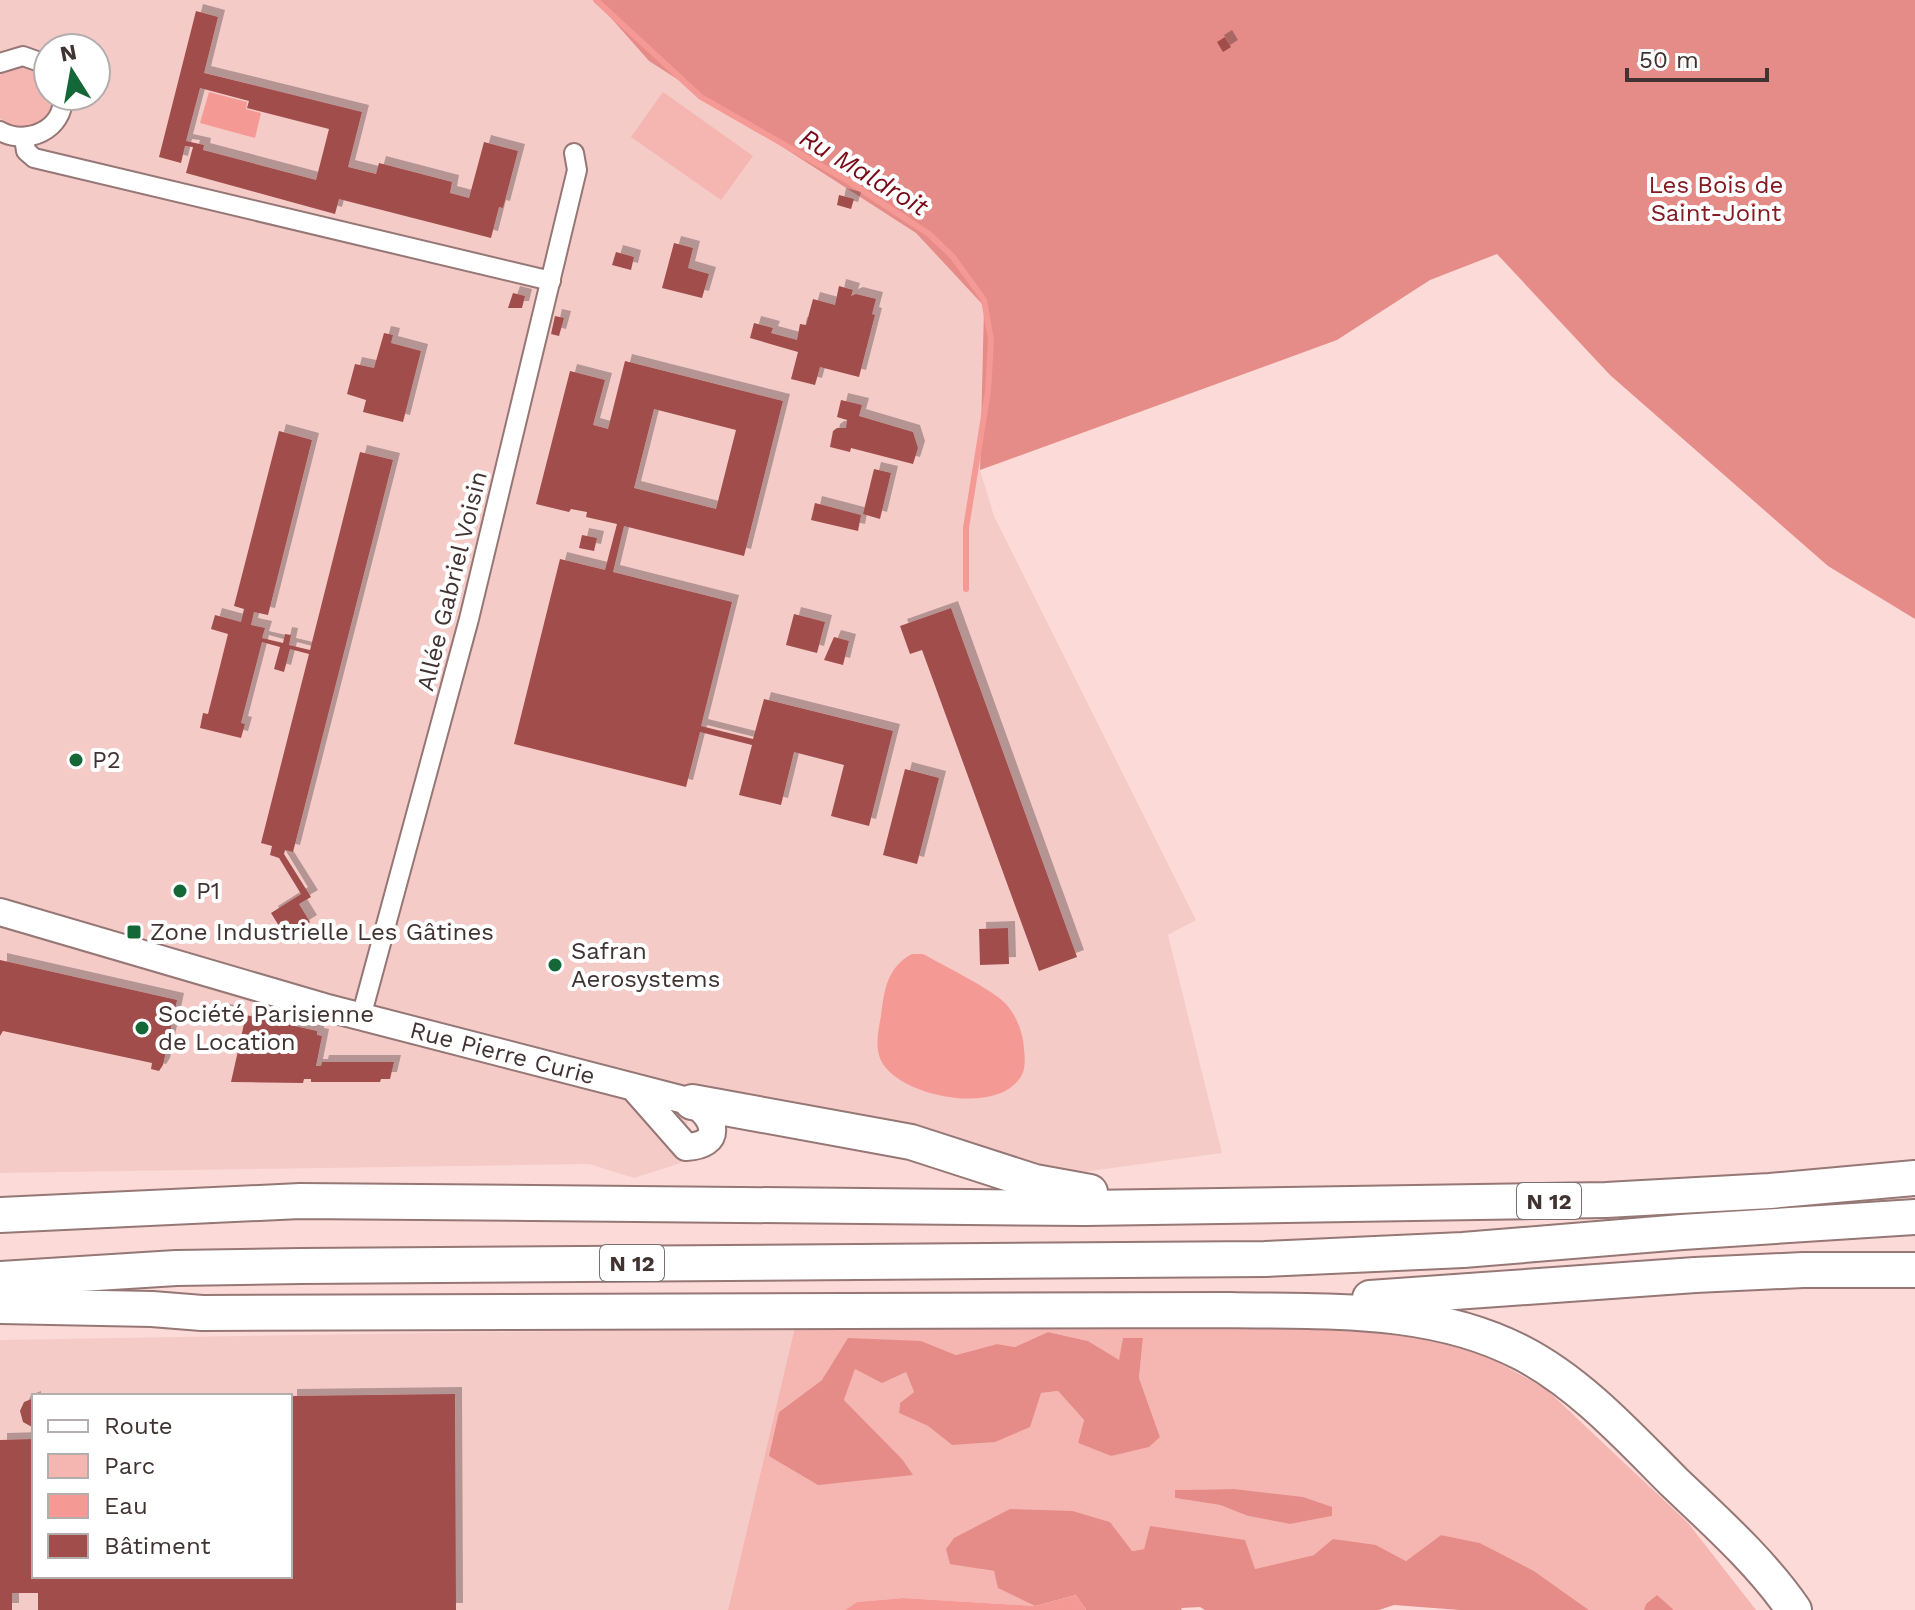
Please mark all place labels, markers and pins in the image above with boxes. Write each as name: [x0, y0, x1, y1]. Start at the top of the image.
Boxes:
place label: P2: [92, 746, 121, 774]
marker: P2: [67, 751, 85, 769]
place label: P1: [196, 877, 220, 905]
marker: P1: [171, 882, 189, 900]
place label: Zone Industrielle Les Gâtines: [150, 918, 494, 946]
marker: Zone Industrielle Les Gâtines: [125, 923, 143, 941]
place label: Safran Aerosystems: [571, 937, 720, 993]
marker: Safran Aerosystems: [546, 956, 564, 974]
place label: Société Parisienne de Location: [158, 1000, 374, 1056]
marker: Société Parisienne de Location: [133, 1019, 151, 1037]

